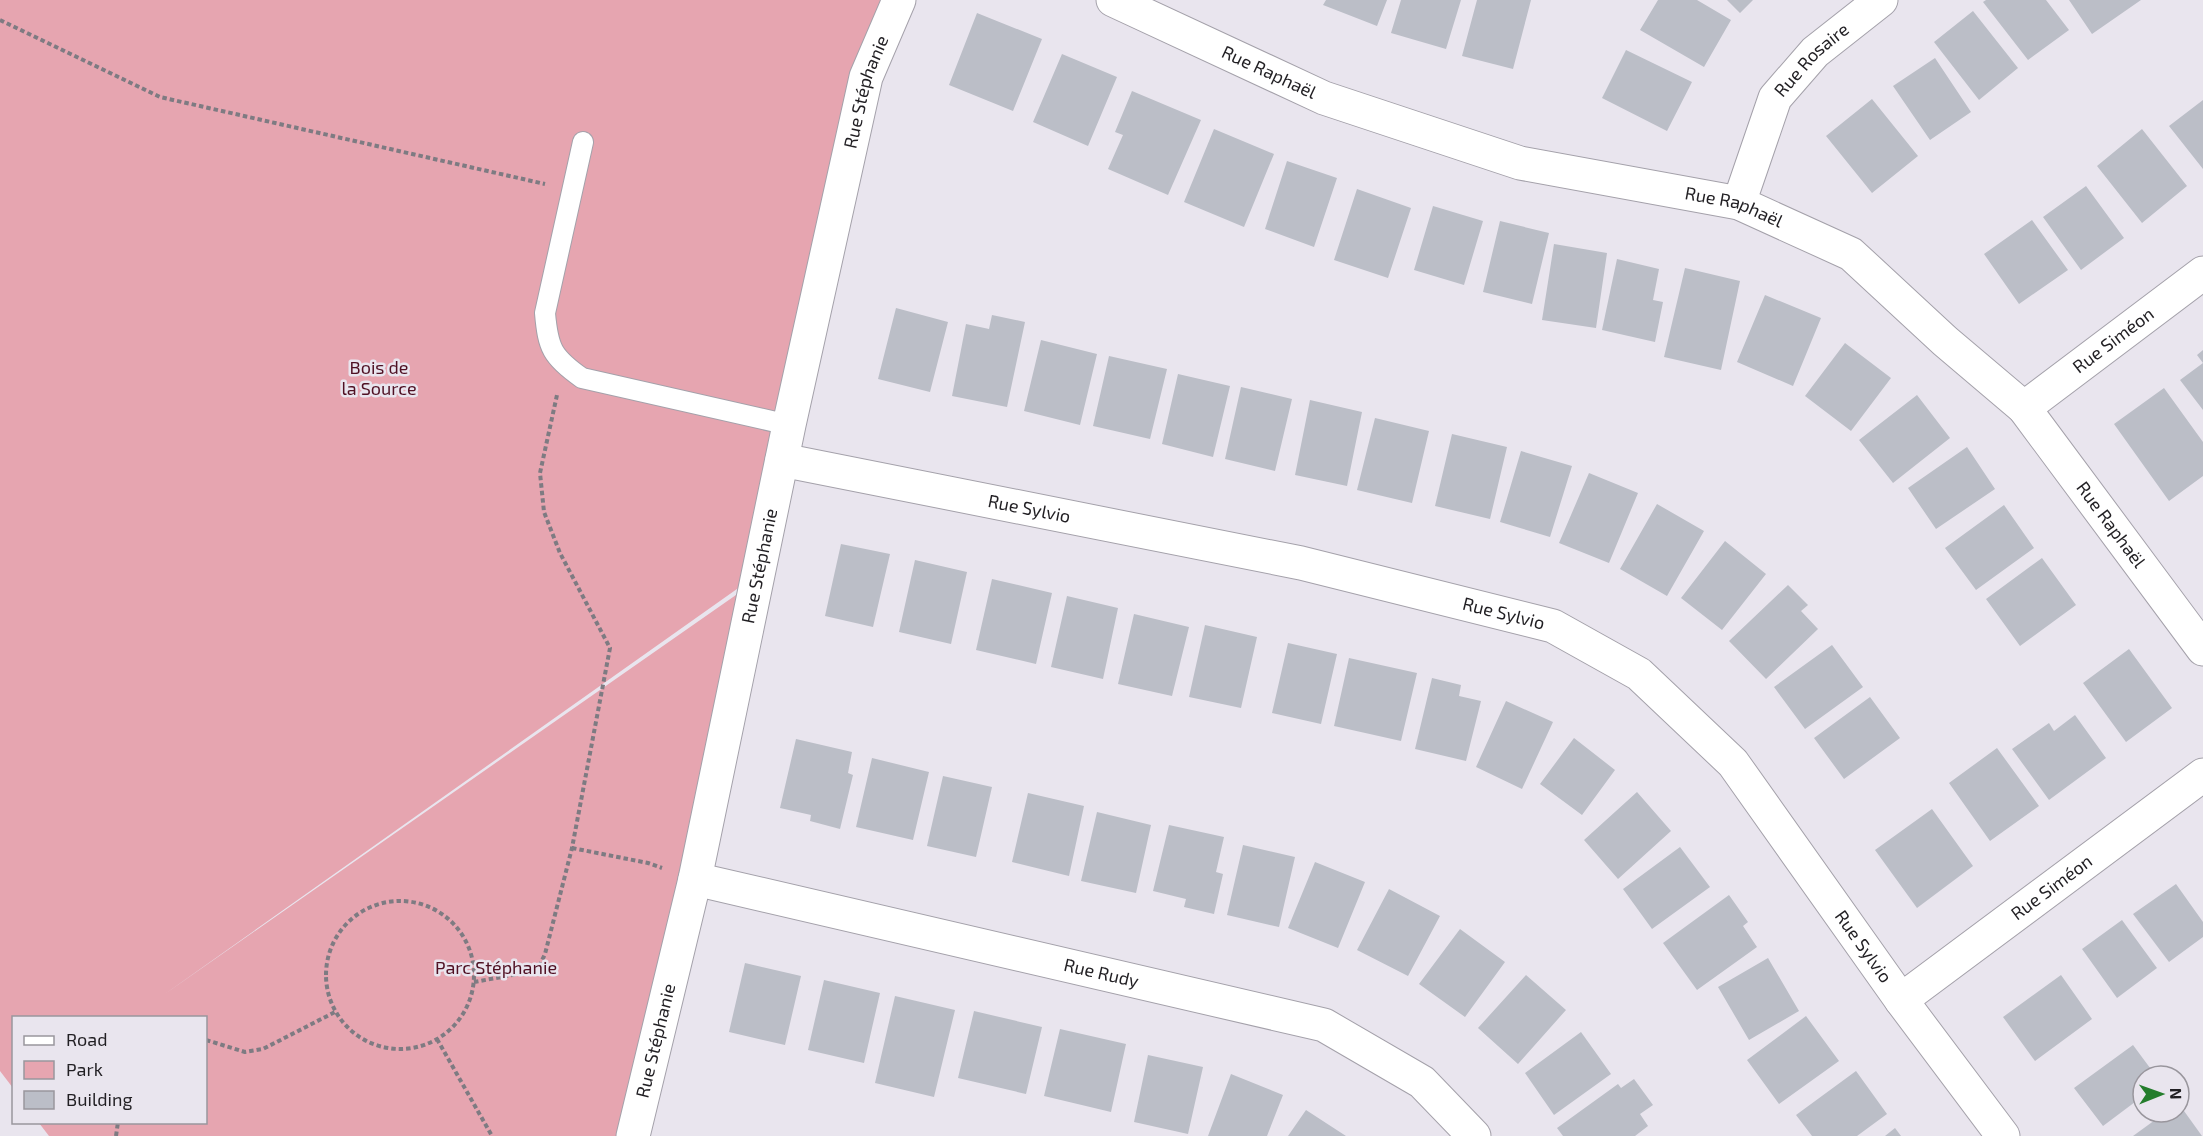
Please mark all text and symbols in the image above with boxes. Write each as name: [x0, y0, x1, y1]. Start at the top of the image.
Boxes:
street label: Rue Rosaire: [1769, 18, 1853, 101]
street label: Rue Stéphanie: [839, 32, 893, 150]
street label: Rue Raphaël: [1219, 40, 1321, 103]
street label: Rue Raphaël: [1683, 181, 1788, 232]
street label: Rue Siméon: [2068, 302, 2158, 377]
park label: Bois de la Source: [341, 356, 417, 399]
street label: Rue Raphaël: [2072, 477, 2151, 572]
street label: Rue Sylvio: [986, 489, 1073, 527]
street label: Rue Stéphanie: [736, 506, 781, 625]
street label: Rue Sylvio: [1461, 592, 1547, 634]
street label: Rue Siméon: [2006, 849, 2096, 924]
street label: Rue Sylvio: [1831, 906, 1897, 987]
street label: Rue Rudy: [1062, 953, 1142, 992]
park label: Parc Stéphanie: [435, 956, 557, 978]
street label: Rue Stéphanie: [631, 981, 679, 1100]
legend: [12, 1016, 207, 1124]
text: Road: [66, 1028, 107, 1050]
text: Park: [66, 1058, 103, 1080]
north arrow: [2131, 1064, 2191, 1124]
text: Building: [66, 1088, 133, 1110]
text: N: [2167, 1088, 2186, 1100]

